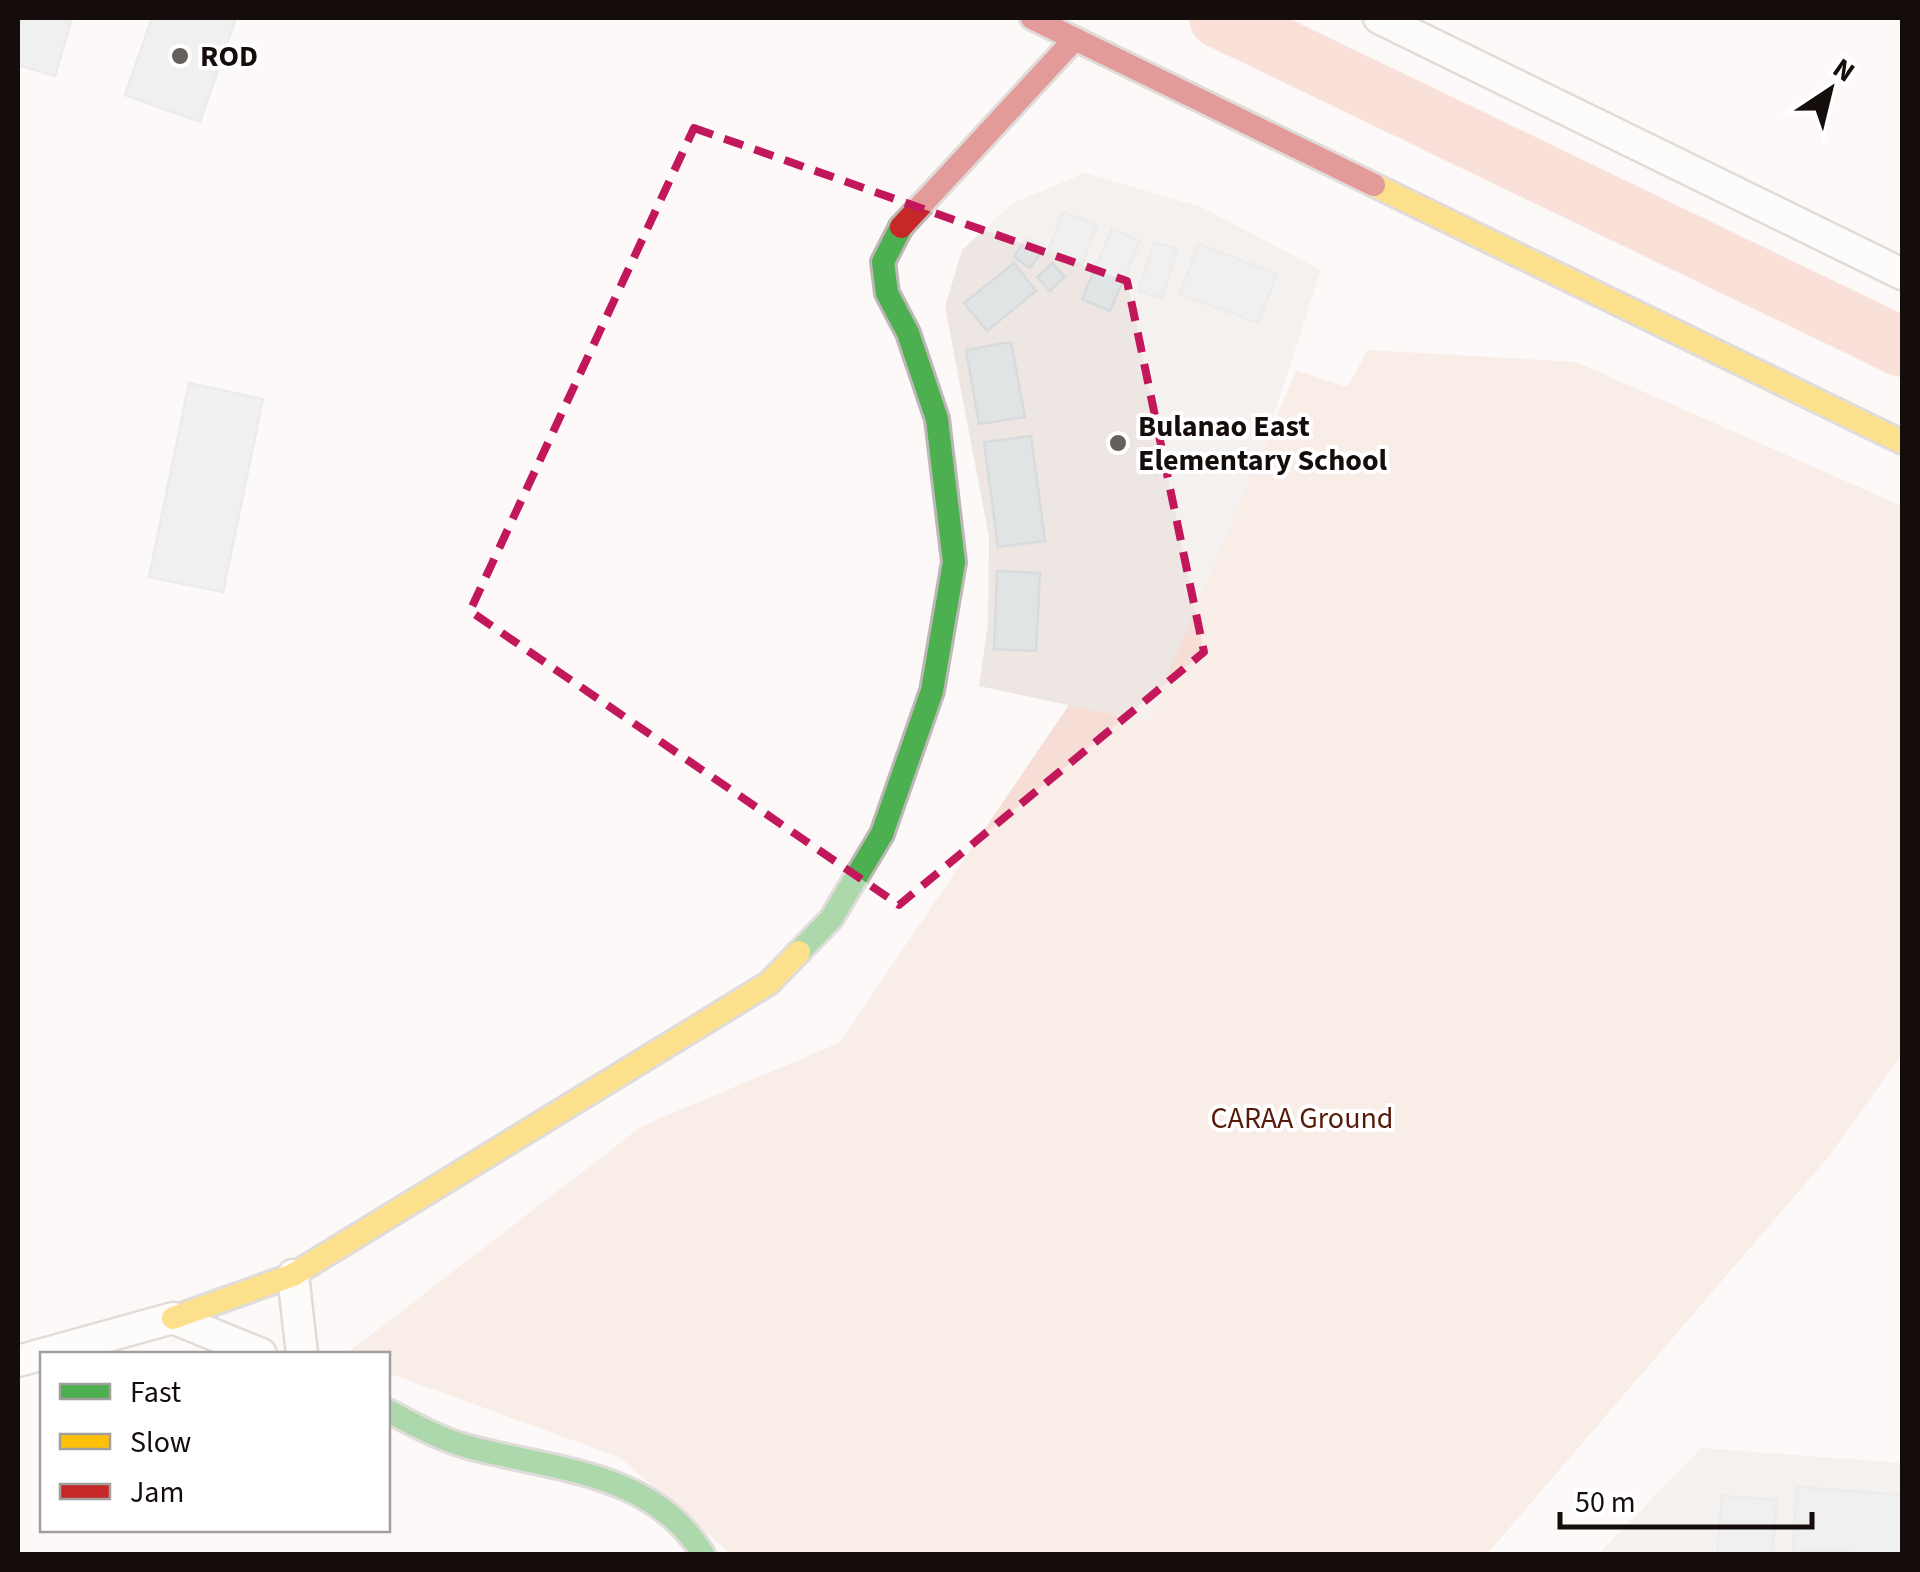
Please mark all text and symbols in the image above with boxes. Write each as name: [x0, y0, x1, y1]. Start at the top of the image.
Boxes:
place label: ROD: [200, 35, 258, 78]
north arrow: [1780, 40, 1880, 140]
marker: ROD: [169, 45, 191, 67]
text: N: [1825, 49, 1863, 92]
place label: Bulanao East Elementary School: [1138, 405, 1388, 482]
marker: Bulanao East Elementary School: [1107, 432, 1129, 454]
park label: CARAA Ground: [1210, 1097, 1394, 1140]
legend: [40, 1352, 390, 1532]
text: Fast: [130, 1371, 181, 1414]
text: Slow: [130, 1421, 191, 1464]
scale bar: [1560, 1467, 1812, 1529]
text: Jam: [130, 1471, 184, 1514]
text: 50 m: [1575, 1481, 1636, 1524]

